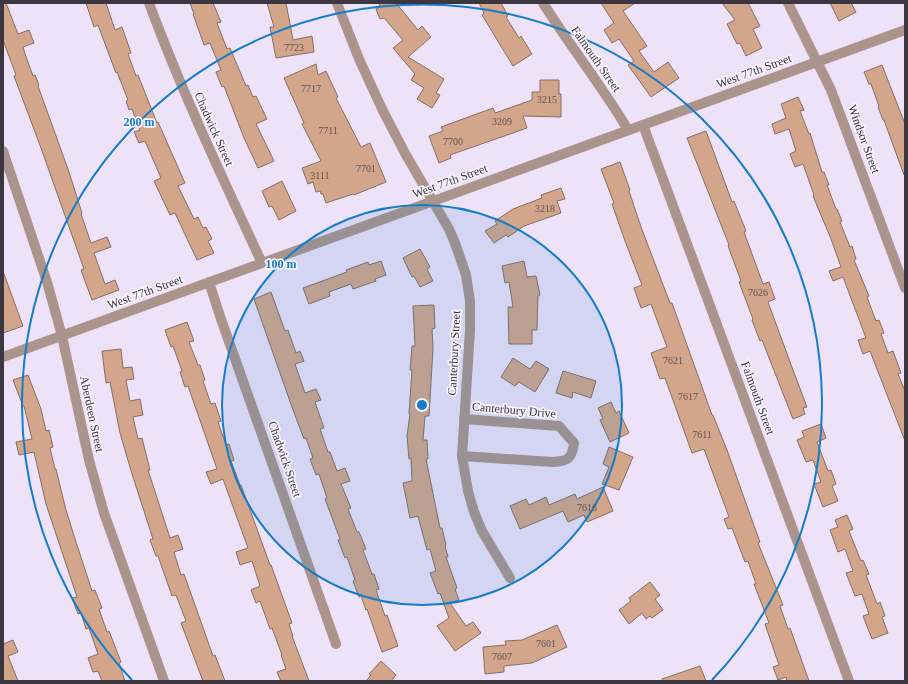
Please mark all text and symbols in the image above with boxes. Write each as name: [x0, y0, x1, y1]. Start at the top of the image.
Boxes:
street label: Falmouth Street: [568, 23, 624, 95]
house number: 7723: [284, 42, 304, 53]
street label: West 77th Street: [714, 51, 794, 91]
house number: 7717: [301, 83, 321, 94]
street label: Chadwick Street: [191, 90, 237, 169]
house number: 3215: [537, 94, 557, 105]
street label: Windsor Street: [845, 103, 883, 176]
text: 200 m: [124, 115, 155, 129]
house number: 3209: [492, 116, 512, 127]
house number: 7711: [318, 125, 338, 136]
house number: 7700: [443, 136, 463, 147]
street label: West 77th Street: [410, 161, 490, 201]
house number: 7701: [356, 163, 376, 174]
house number: 3111: [310, 170, 330, 181]
house number: 3218: [535, 203, 555, 214]
text: 100 m: [266, 257, 297, 271]
street label: West 77th Street: [105, 272, 185, 312]
house number: 7626: [748, 287, 768, 298]
street label: Canterbury Street: [445, 310, 463, 396]
house number: 7621: [663, 355, 683, 366]
street label: Falmouth Street: [738, 359, 778, 437]
street label: Aberdeen Street: [77, 375, 107, 454]
house number: 7617: [678, 391, 698, 402]
centre of rings: [415, 398, 429, 412]
street label: Canterbury Drive: [471, 399, 557, 421]
street label: Chadwick Street: [265, 419, 305, 500]
house number: 7611: [692, 429, 712, 440]
house number: 7616: [577, 502, 597, 513]
house number: 7601: [536, 638, 556, 649]
house number: 7607: [492, 651, 512, 662]

